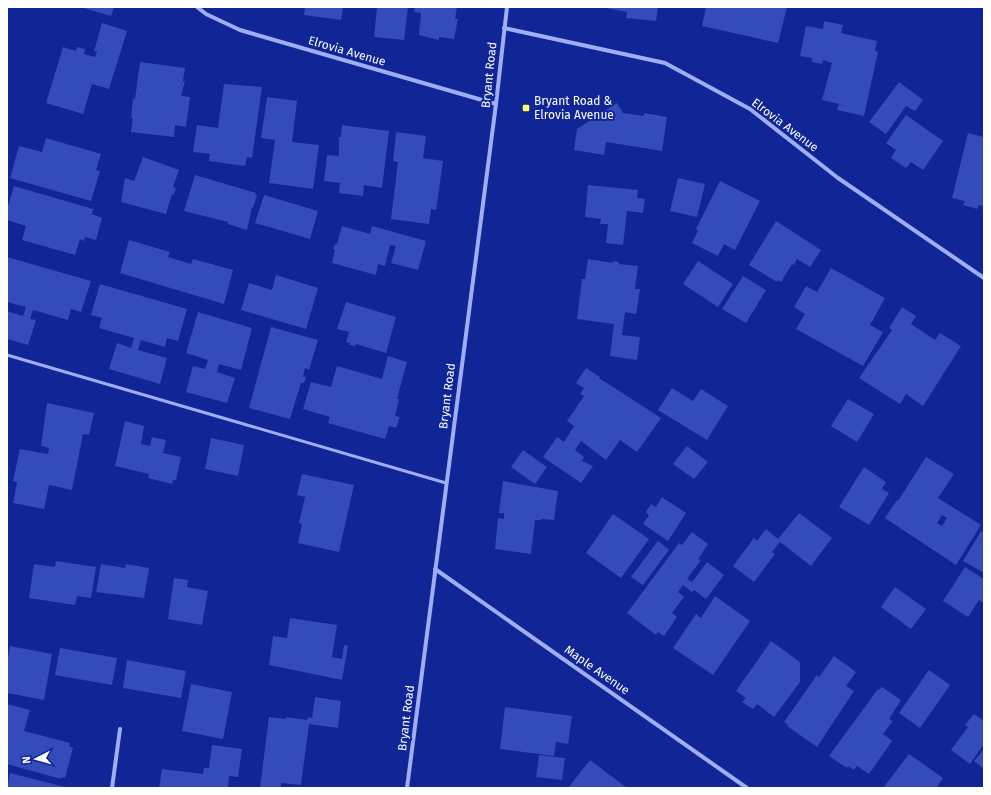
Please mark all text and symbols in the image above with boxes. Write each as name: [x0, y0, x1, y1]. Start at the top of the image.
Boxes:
street label: Elrovia Avenue: [307, 33, 387, 69]
street label: Bryant Road: [479, 41, 499, 109]
place label: Bryant Road & Elrovia Avenue: [534, 94, 614, 122]
street label: Elrovia Avenue: [749, 95, 821, 155]
marker: Bryant Road & Elrovia Avenue: [521, 103, 531, 113]
street label: Bryant Road: [436, 362, 458, 430]
street label: Maple Avenue: [562, 642, 632, 698]
street label: Bryant Road: [395, 684, 417, 752]
north arrow: [16, 739, 56, 779]
text: N: [20, 756, 33, 764]

